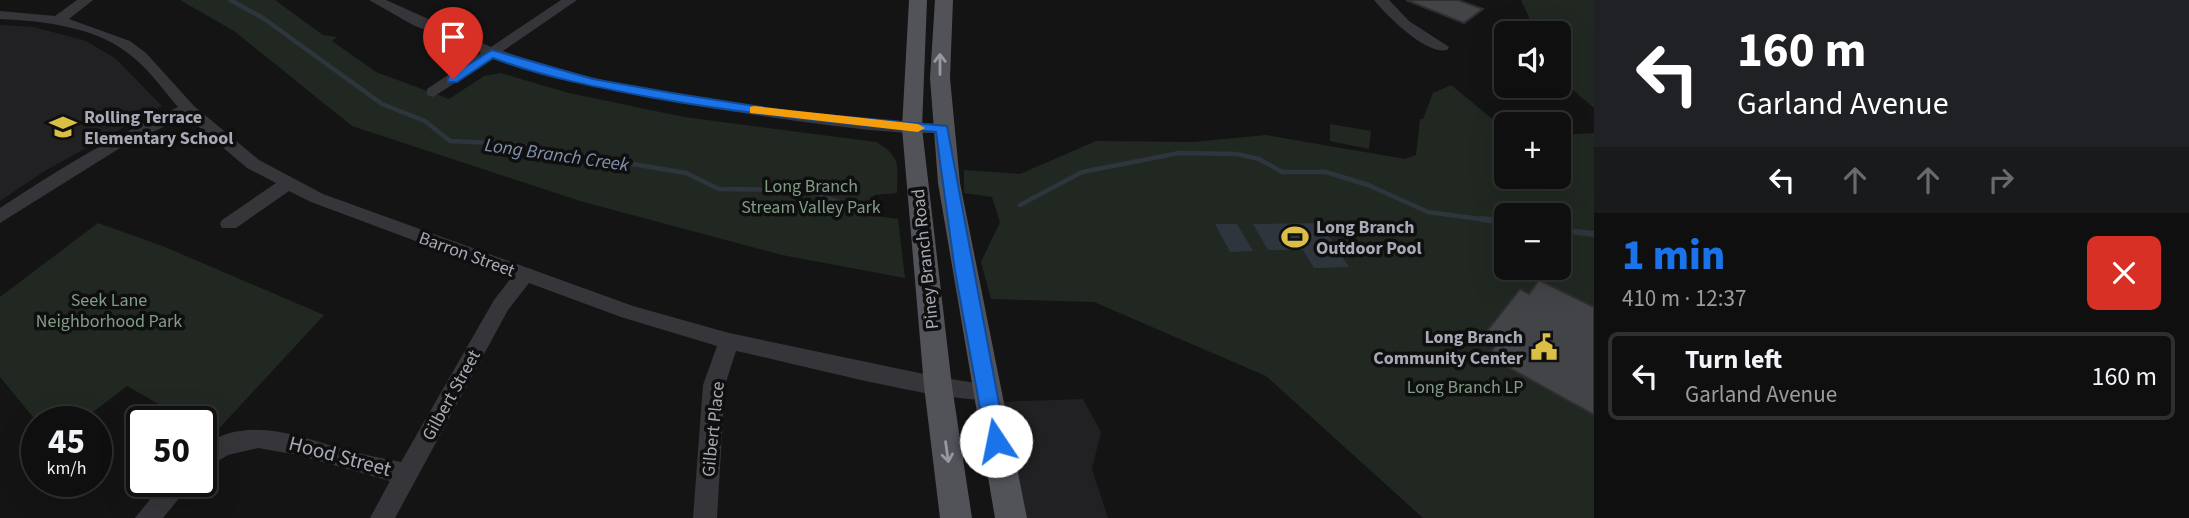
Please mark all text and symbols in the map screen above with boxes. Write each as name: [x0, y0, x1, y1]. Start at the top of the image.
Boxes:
pin: [423, 7, 483, 79]
text: 160 m: [1737, 16, 1866, 86]
icon: arrive: [434, 18, 472, 56]
map controls: [1494, 21, 1571, 280]
button: sound: [1494, 21, 1571, 98]
icon: left: [1622, 28, 1713, 119]
one-way arrow: [933, 53, 947, 76]
text: Garland Avenue: [1737, 81, 1949, 127]
place label: Rolling Terrace Elementary School: [84, 105, 234, 151]
school or university icon: Rolling Terrace Elementary School: [48, 112, 78, 142]
button: +: [1494, 112, 1571, 189]
water label: Long Branch Creek: [483, 132, 632, 179]
icon: left: [1763, 161, 1801, 199]
icon: ahead: [1836, 161, 1874, 199]
icon: ahead: [1909, 161, 1947, 199]
icon: right: [1982, 161, 2020, 199]
park label: Long Branch Stream Valley Park: [741, 174, 881, 220]
street label: Piney Branch Road: [906, 188, 945, 330]
button: −: [1494, 203, 1571, 280]
place label: Long Branch Outdoor Pool: [1316, 215, 1422, 261]
sports icon: Long Branch Outdoor Pool: [1280, 222, 1310, 252]
street label: Barron Street: [415, 226, 518, 283]
text: 1 min: [1622, 226, 1725, 286]
button: close: [2087, 236, 2161, 310]
text: 410 m · 12:37: [1622, 282, 1746, 315]
park label: Seek Lane Neighborhood Park: [36, 288, 182, 334]
place label: Long Branch Community Center: [1373, 325, 1524, 371]
public building icon: Long Branch Community Center: [1529, 332, 1559, 362]
text: Turn left: [1685, 341, 1782, 378]
street label: Gilbert Street: [416, 345, 487, 445]
icon: left: [1626, 357, 1664, 395]
text: 160 m: [2091, 358, 2157, 395]
park label: Long Branch LP: [1407, 375, 1523, 400]
text: Garland Avenue: [1685, 378, 1837, 411]
street label: Gilbert Place: [696, 380, 731, 478]
position arrow: [959, 404, 1033, 478]
speed limit sign: 50: [126, 406, 217, 497]
text: 45: [48, 417, 85, 467]
street label: Hood Street: [285, 428, 395, 484]
one-way arrow: [941, 440, 954, 463]
text: km/h: [47, 456, 86, 481]

